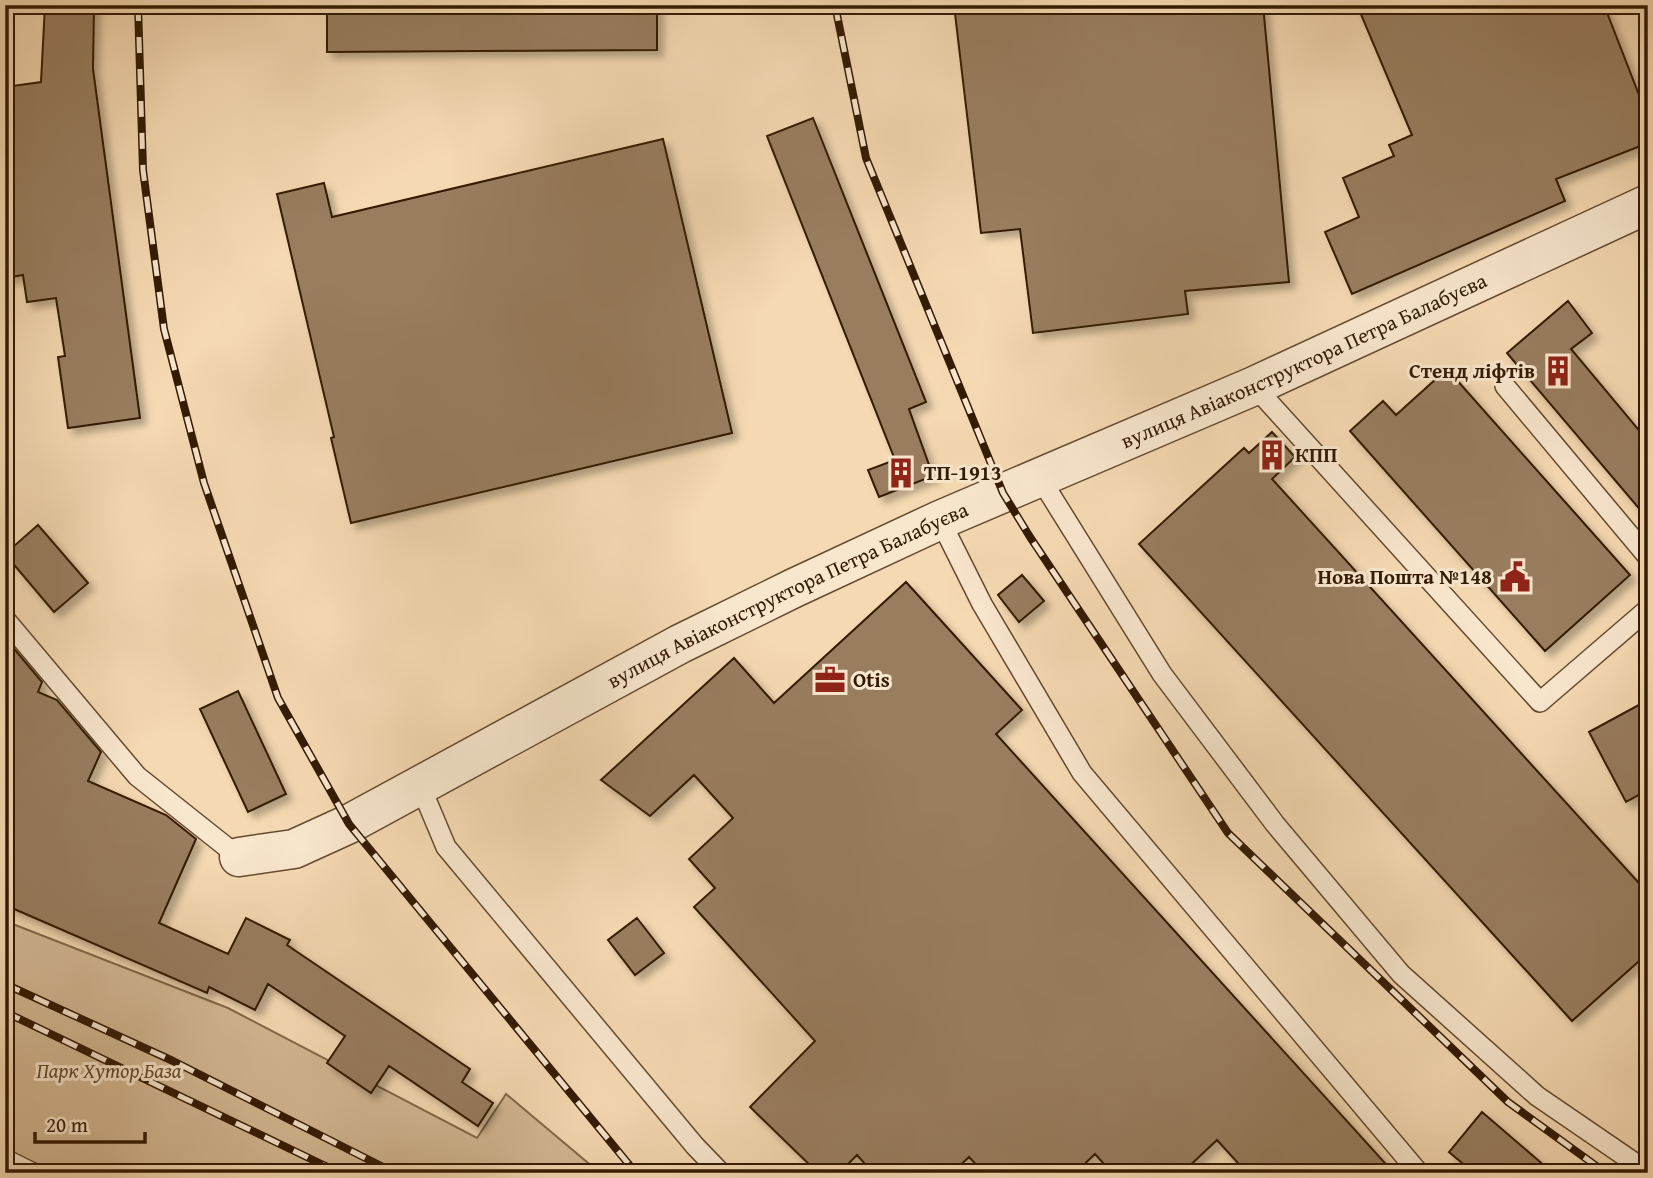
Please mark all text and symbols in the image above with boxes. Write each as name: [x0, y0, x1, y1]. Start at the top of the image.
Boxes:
street label: вулиця Авіаконструктора Петра Балабуєва: [1116, 265, 1492, 456]
building icon: Стенд ліфтів: [1541, 354, 1575, 388]
place label: Стенд ліфтів: [1409, 355, 1535, 386]
building icon: КПП: [1255, 438, 1289, 472]
place label: КПП: [1295, 439, 1337, 470]
building icon: ТП-1913: [884, 456, 918, 490]
place label: ТП-1913: [924, 457, 1002, 488]
street label: вулиця Авіаконструктора Петра Балабуєва: [601, 494, 973, 696]
public building icon: Нова Пошта №148: [1498, 560, 1532, 594]
place label: Нова Пошта №148: [1318, 561, 1492, 592]
office icon: Otis: [813, 663, 847, 697]
place label: Otis: [853, 664, 890, 695]
park label: Парк Хутор База: [37, 1055, 182, 1086]
scale bar: [35, 1101, 145, 1145]
text: 20 m: [46, 1109, 88, 1140]

